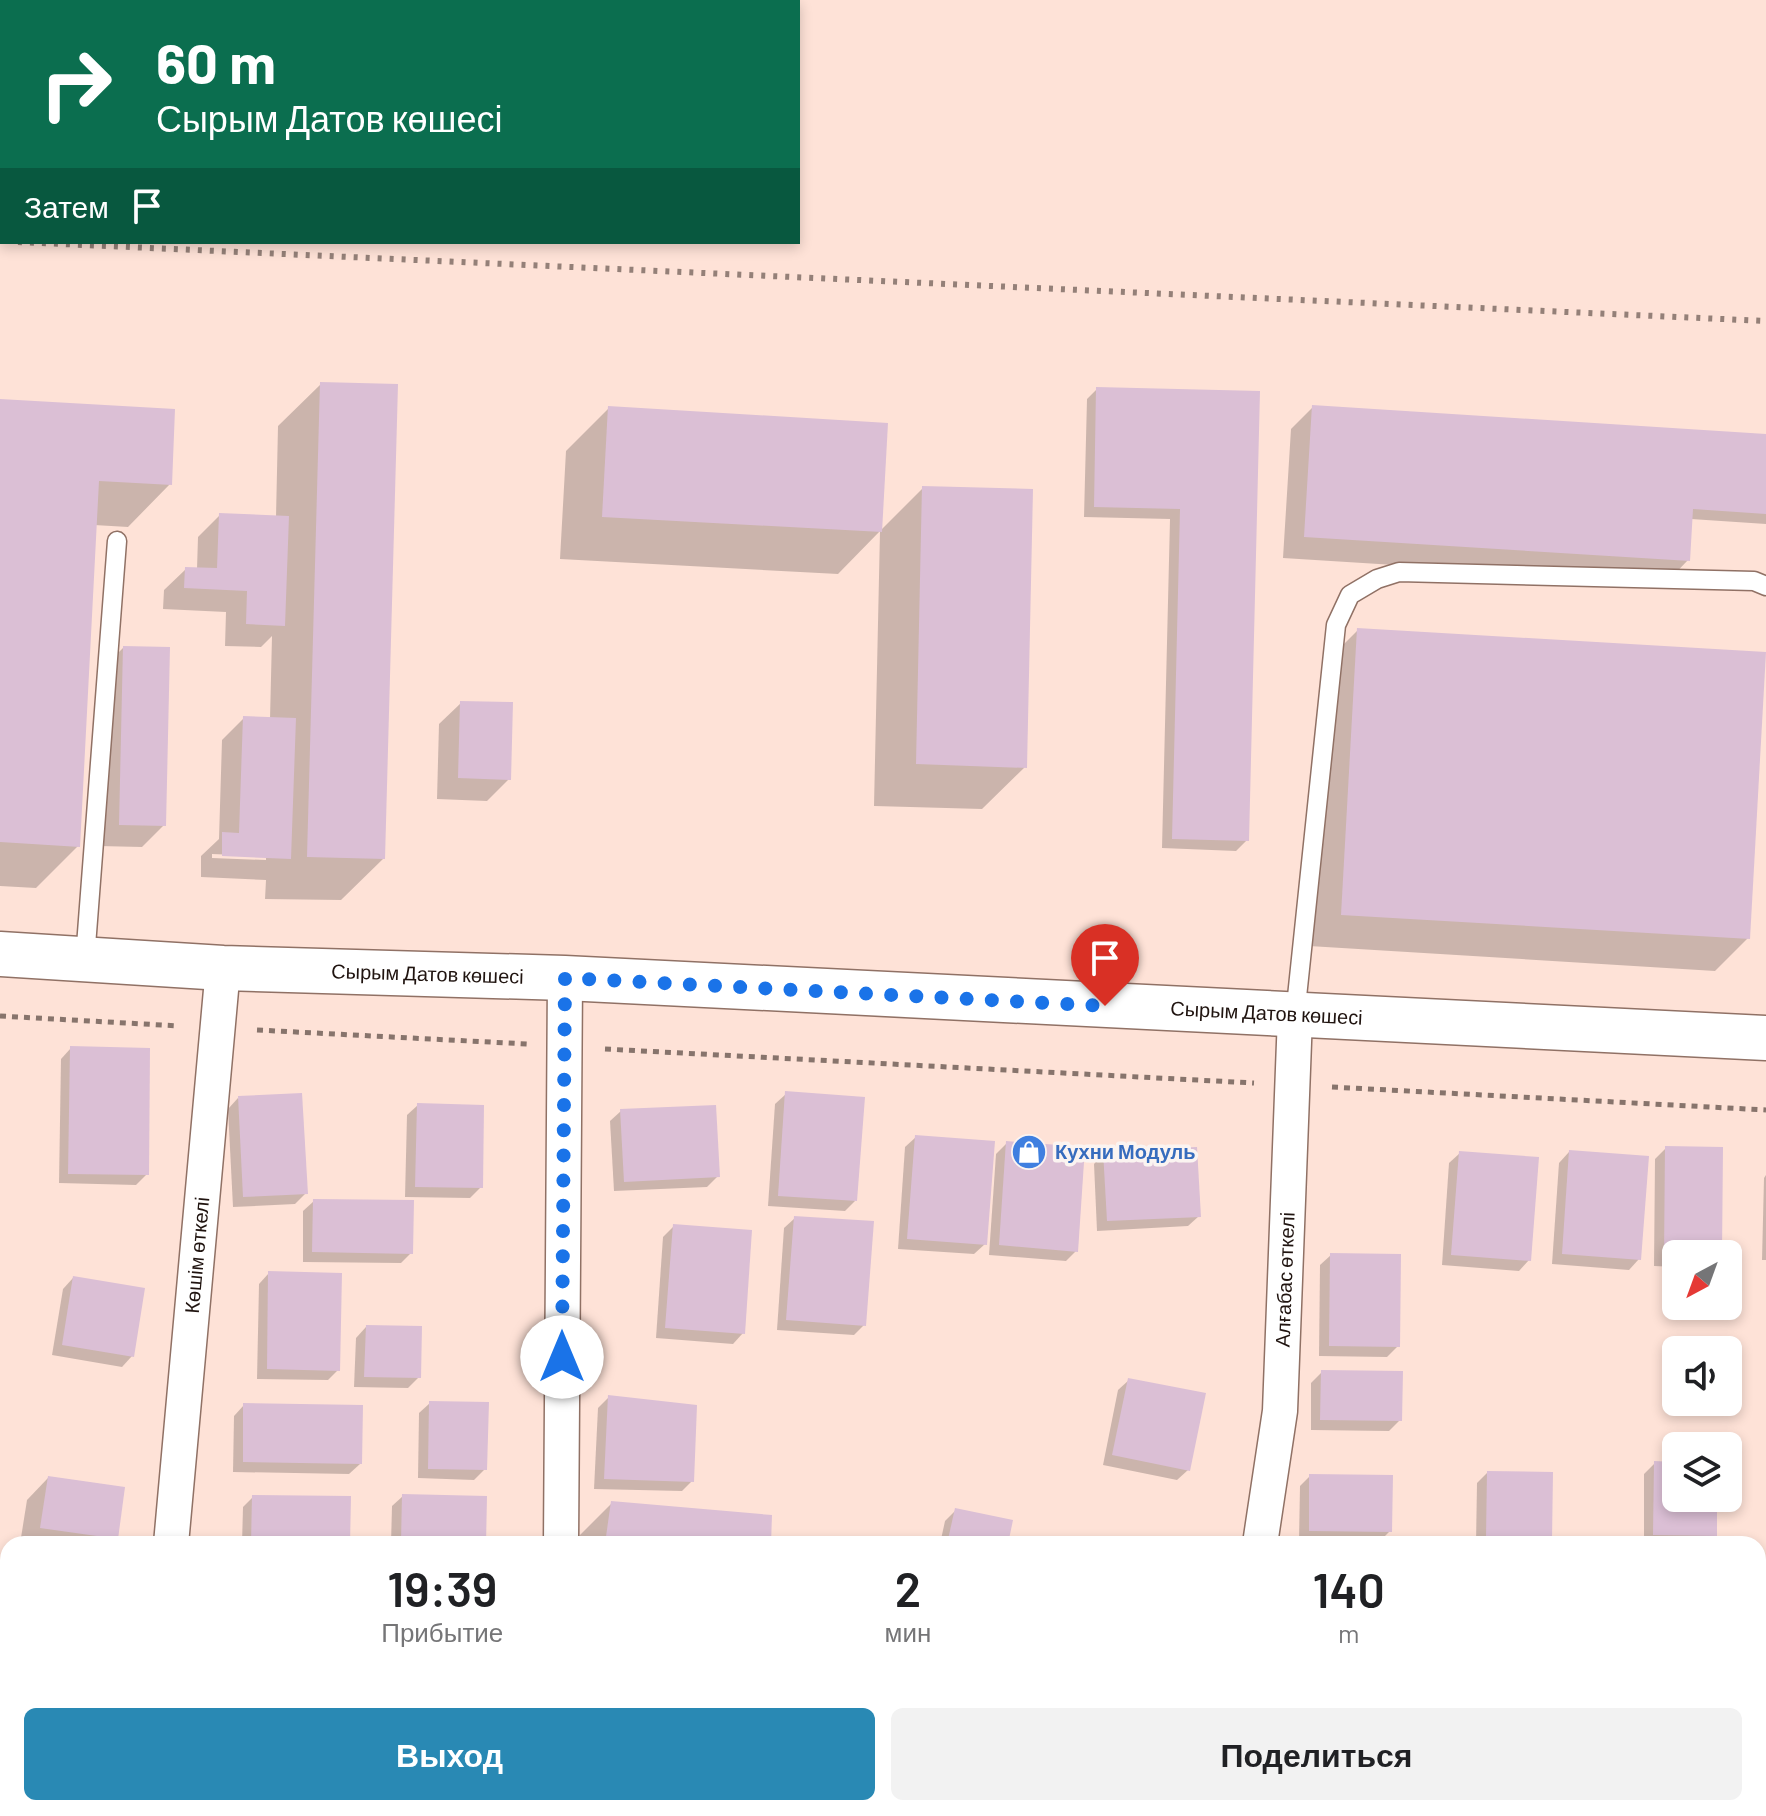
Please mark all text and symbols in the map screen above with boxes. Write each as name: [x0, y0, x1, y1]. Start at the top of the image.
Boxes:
text: 60 m: [156, 28, 276, 95]
icon: right: [24, 32, 128, 136]
text: Сырым Датов көшесі: [156, 96, 502, 139]
icon: arrive: [125, 184, 169, 228]
text: Затем: [24, 188, 109, 224]
pin: [1071, 924, 1139, 1006]
icon: arrive: [1083, 936, 1127, 980]
street label: Сырым Датов көшесі: [331, 958, 524, 988]
street label: Сырым Датов көшесі: [1170, 995, 1363, 1029]
shop icon: Кухни Модуль: [1010, 1133, 1048, 1171]
place label: Кухни Модуль: [1055, 1139, 1195, 1163]
street label: Көшім өткелі: [179, 1196, 213, 1314]
street label: Алғабас өткелі: [1269, 1211, 1299, 1348]
north arrow: [1662, 1240, 1742, 1320]
map controls: [1662, 1240, 1742, 1512]
position arrow: [520, 1315, 604, 1399]
button: sound: [1662, 1336, 1742, 1416]
button: layers: [1662, 1432, 1742, 1512]
text: 19:39: [387, 1559, 497, 1617]
text: 2: [895, 1559, 921, 1617]
text: 140: [1312, 1560, 1385, 1618]
text: Прибытие: [381, 1616, 503, 1647]
text: мин: [885, 1616, 931, 1647]
text: m: [1338, 1617, 1359, 1648]
button: Выход: [24, 1708, 875, 1800]
button: Поделиться: [891, 1708, 1742, 1800]

